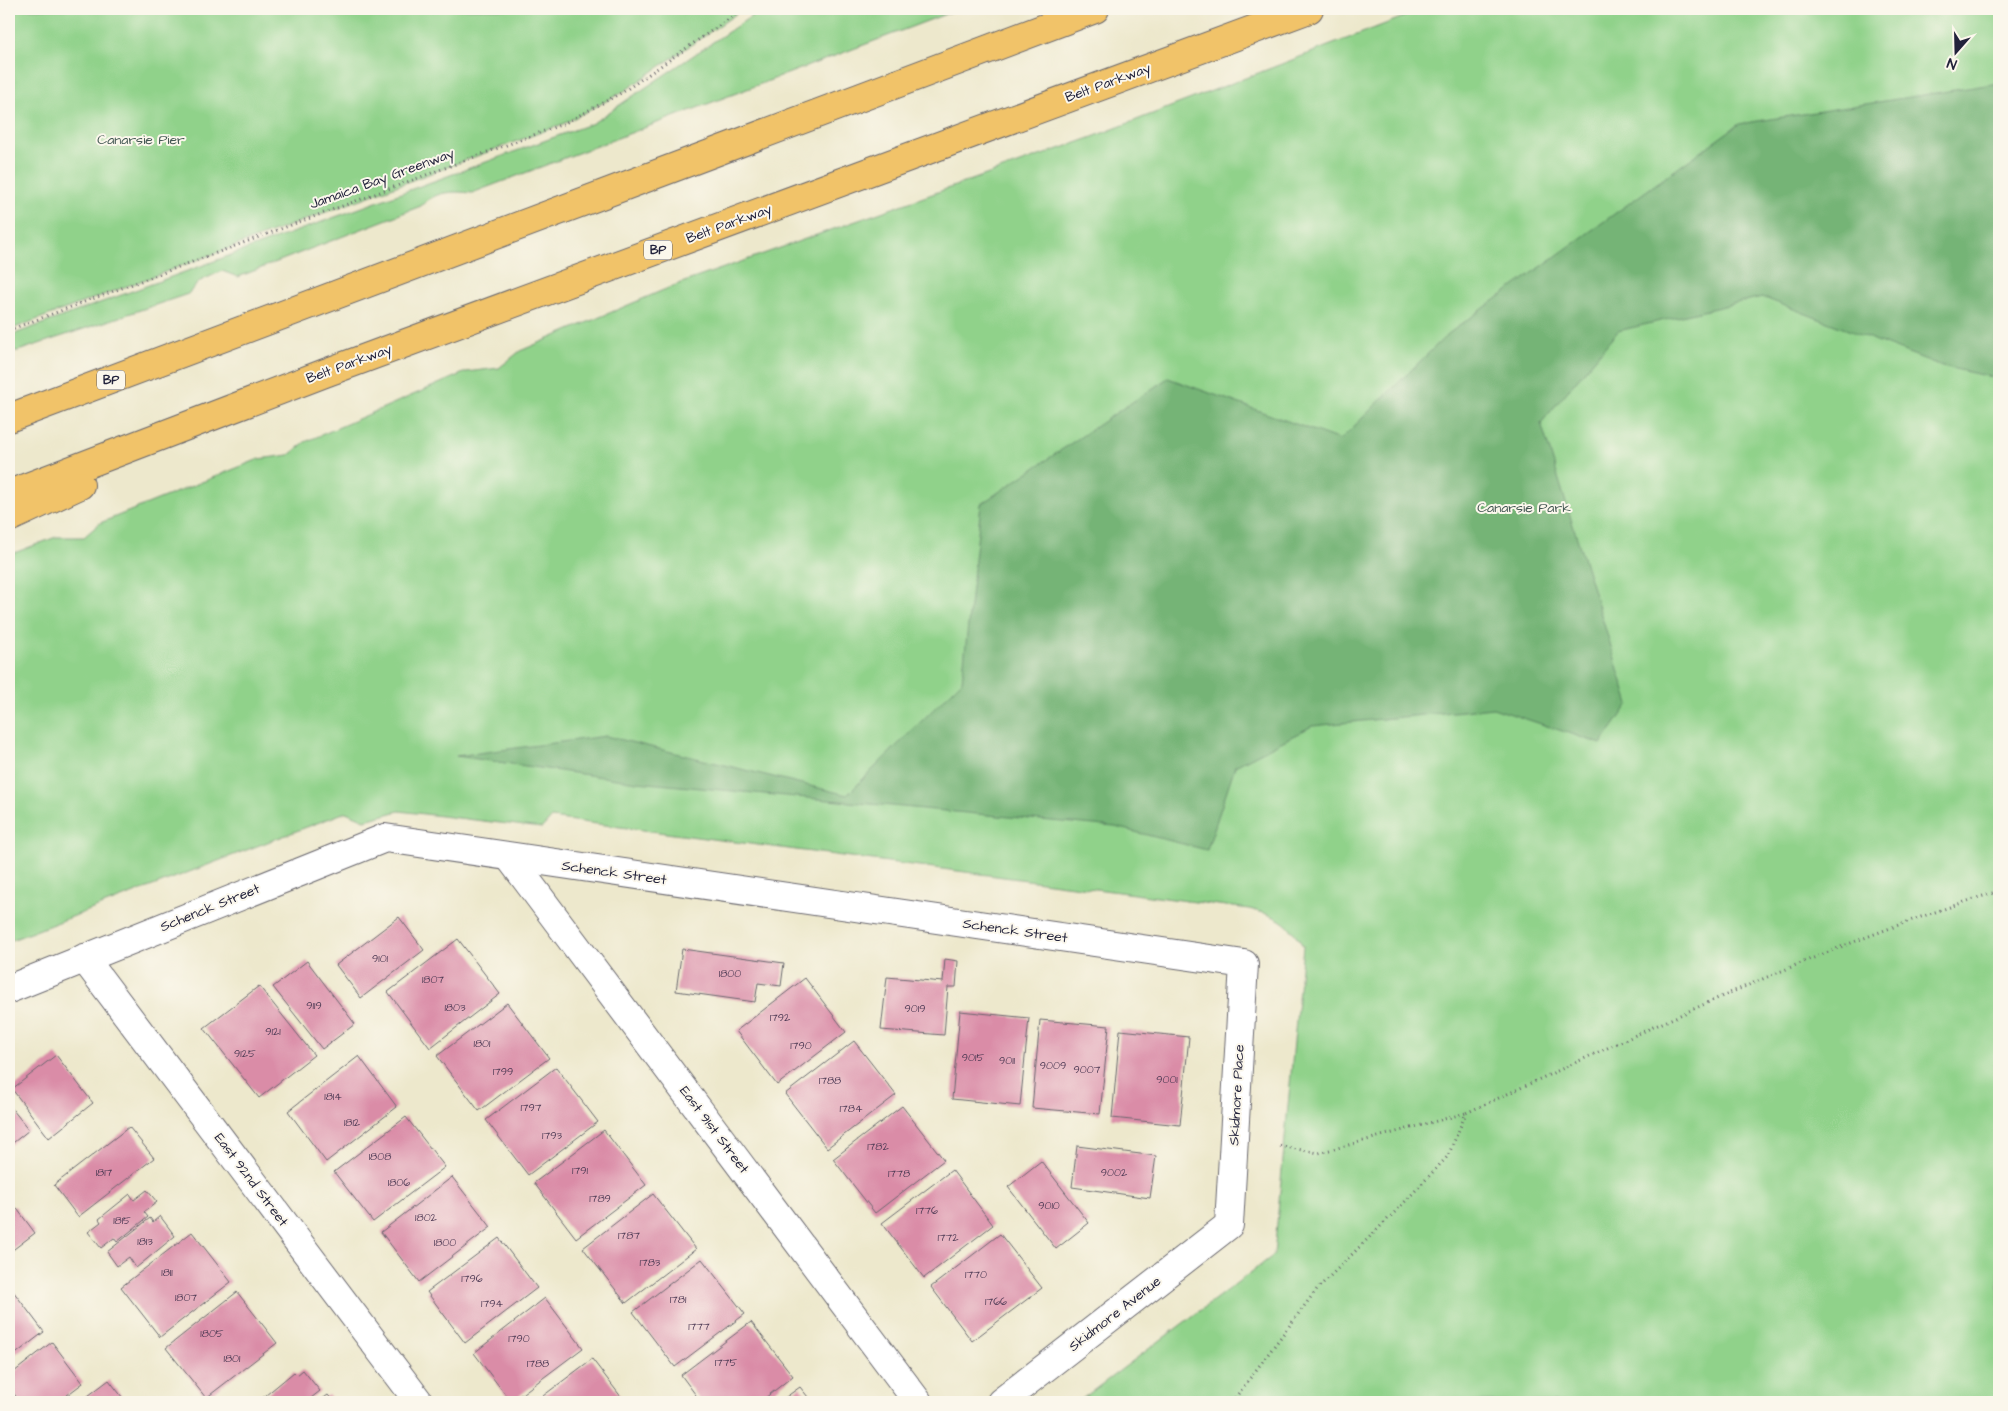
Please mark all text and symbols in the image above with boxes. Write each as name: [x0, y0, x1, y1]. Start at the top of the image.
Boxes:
north arrow: [1930, 28, 1980, 78]
text: N: [1944, 52, 1959, 74]
street label: Belt Parkway: [1063, 58, 1154, 108]
park label: Canarsie Pier: [97, 130, 185, 150]
street label: Jamaica Bay Greenway: [307, 143, 457, 214]
street label: Belt Parkway: [684, 199, 775, 249]
road number: BP: [644, 240, 672, 260]
street label: Belt Parkway: [304, 339, 395, 389]
road number: BP: [97, 370, 125, 390]
park label: Canarsie Park: [1477, 498, 1571, 518]
street label: Schenck Street: [560, 856, 668, 890]
street label: Schenck Street: [157, 879, 263, 937]
street label: Schenck Street: [961, 914, 1069, 948]
house number: 9101: [372, 951, 389, 966]
house number: 1800: [719, 966, 741, 981]
house number: 1807: [422, 972, 444, 987]
house number: 9119: [306, 998, 322, 1013]
house number: 1803: [444, 1000, 466, 1015]
house number: 9019: [905, 1001, 925, 1016]
house number: 1792: [770, 1010, 791, 1025]
house number: 9121: [265, 1024, 281, 1039]
house number: 1801: [474, 1036, 491, 1051]
house number: 1790: [790, 1038, 812, 1053]
street label: Skidmore Place: [1224, 1043, 1250, 1146]
house number: 9125: [234, 1046, 256, 1061]
house number: 9015: [962, 1050, 984, 1065]
house number: 9011: [999, 1053, 1016, 1068]
house number: 9009: [1040, 1058, 1066, 1073]
house number: 9007: [1074, 1062, 1101, 1077]
house number: 1799: [493, 1064, 513, 1079]
house number: 9001: [1156, 1072, 1178, 1087]
house number: 1788: [819, 1073, 841, 1088]
street label: East 91st Street: [674, 1082, 754, 1178]
house number: 1814: [324, 1089, 342, 1104]
house number: 1797: [520, 1100, 542, 1115]
house number: 1784: [840, 1101, 863, 1116]
house number: 1812: [344, 1115, 361, 1130]
house number: 1793: [542, 1128, 562, 1143]
street label: East 92nd Street: [209, 1129, 293, 1231]
house number: 1782: [867, 1139, 890, 1154]
house number: 1808: [369, 1149, 391, 1164]
house number: 1791: [572, 1163, 589, 1178]
house number: 1817: [96, 1165, 113, 1180]
house number: 9002: [1101, 1165, 1128, 1180]
house number: 1778: [888, 1166, 910, 1181]
house number: 1806: [388, 1175, 410, 1190]
house number: 1789: [589, 1191, 611, 1206]
house number: 9010: [1038, 1198, 1060, 1213]
house number: 1776: [916, 1203, 938, 1218]
house number: 1802: [415, 1210, 438, 1225]
house number: 1815: [113, 1213, 131, 1228]
house number: 1787: [618, 1228, 640, 1243]
house number: 1772: [937, 1230, 959, 1245]
house number: 1813: [137, 1234, 153, 1249]
house number: 1800: [434, 1235, 456, 1250]
house number: 1783: [640, 1255, 661, 1270]
house number: 1811: [161, 1265, 173, 1280]
house number: 1770: [965, 1267, 987, 1282]
house number: 1796: [461, 1271, 483, 1286]
street label: Skidmore Avenue: [1065, 1271, 1166, 1356]
house number: 1807: [175, 1290, 197, 1305]
house number: 1781: [670, 1292, 687, 1307]
house number: 1766: [985, 1294, 1007, 1309]
house number: 1794: [481, 1296, 503, 1311]
house number: 1777: [688, 1319, 710, 1334]
house number: 1805: [200, 1326, 224, 1341]
house number: 1790: [508, 1331, 530, 1346]
house number: 1801: [224, 1351, 241, 1366]
house number: 1775: [715, 1355, 738, 1370]
house number: 1788: [527, 1356, 549, 1371]

